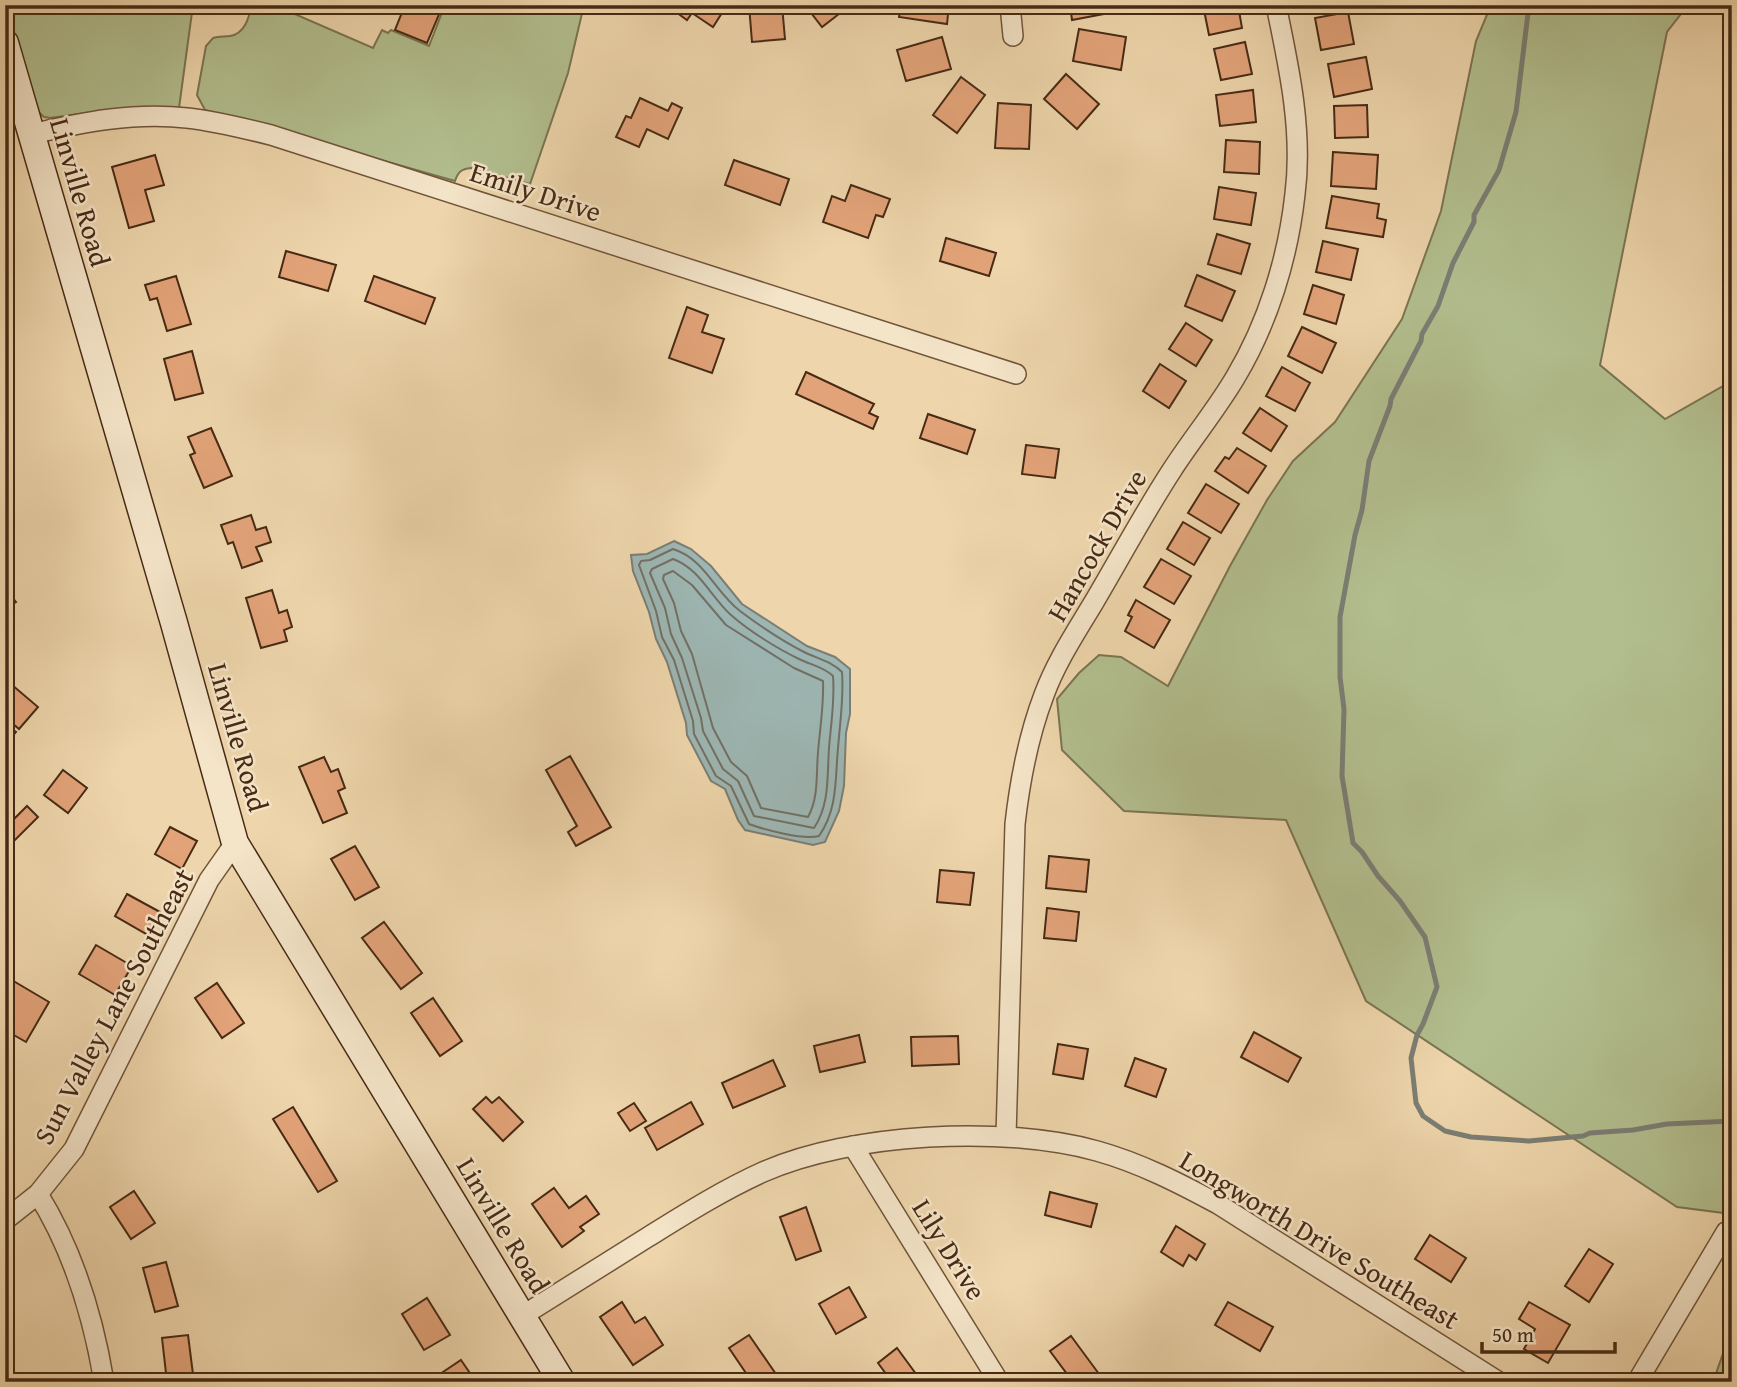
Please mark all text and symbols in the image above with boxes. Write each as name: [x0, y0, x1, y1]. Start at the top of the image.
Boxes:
street label: Linville Road: [40, 113, 122, 271]
street label: Emily Drive: [465, 151, 607, 231]
street label: Hancock Drive: [1036, 461, 1156, 629]
street label: Linville Road: [198, 658, 280, 816]
street label: Sun Valley Lane Southeast: [23, 860, 203, 1151]
street label: Longworth Drive Southeast: [1172, 1139, 1468, 1339]
street label: Linville Road: [447, 1149, 561, 1301]
street label: Lily Drive: [903, 1191, 997, 1307]
scale bar: [1482, 1310, 1614, 1354]
text: 50 m: [1492, 1319, 1534, 1350]

